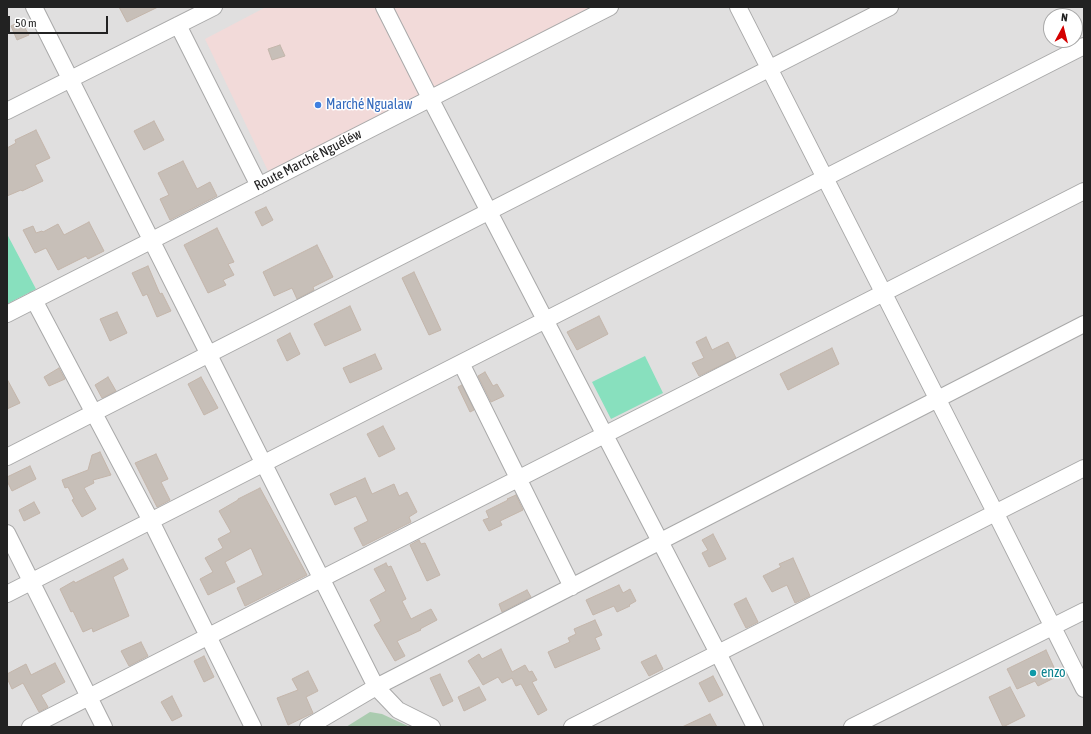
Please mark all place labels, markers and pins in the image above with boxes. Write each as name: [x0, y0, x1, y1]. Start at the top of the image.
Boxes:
place label: Marché Ngualaw: [326, 97, 412, 113]
marker: Marché Ngualaw: [313, 100, 323, 110]
place label: enzo: [1041, 665, 1066, 681]
marker: enzo: [1028, 668, 1038, 678]

